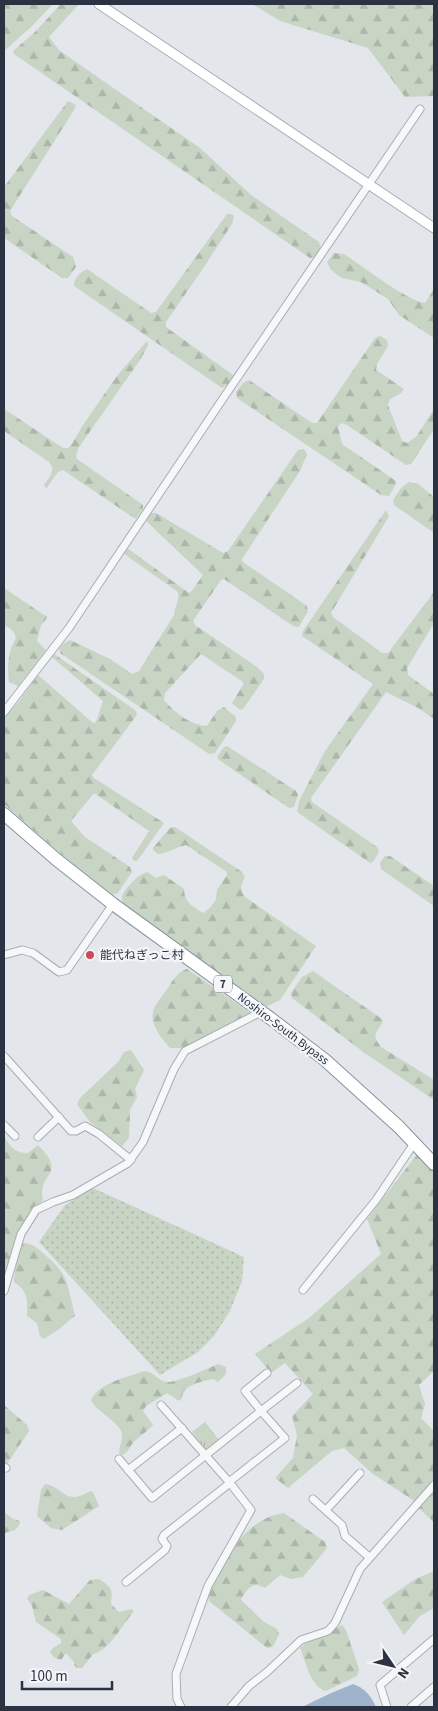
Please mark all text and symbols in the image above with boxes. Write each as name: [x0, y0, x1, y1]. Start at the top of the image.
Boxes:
place label: 能代ねぎっこ村: [100, 947, 185, 964]
marker: 能代ねぎっこ村: [84, 949, 96, 961]
road number: 7: [214, 976, 232, 992]
street label: Noshiro-South Bypass: [234, 989, 332, 1069]
north arrow: [368, 1641, 418, 1691]
scale bar: [22, 1658, 112, 1690]
text: N: [392, 1663, 414, 1682]
text: 100 m: [30, 1666, 68, 1687]

